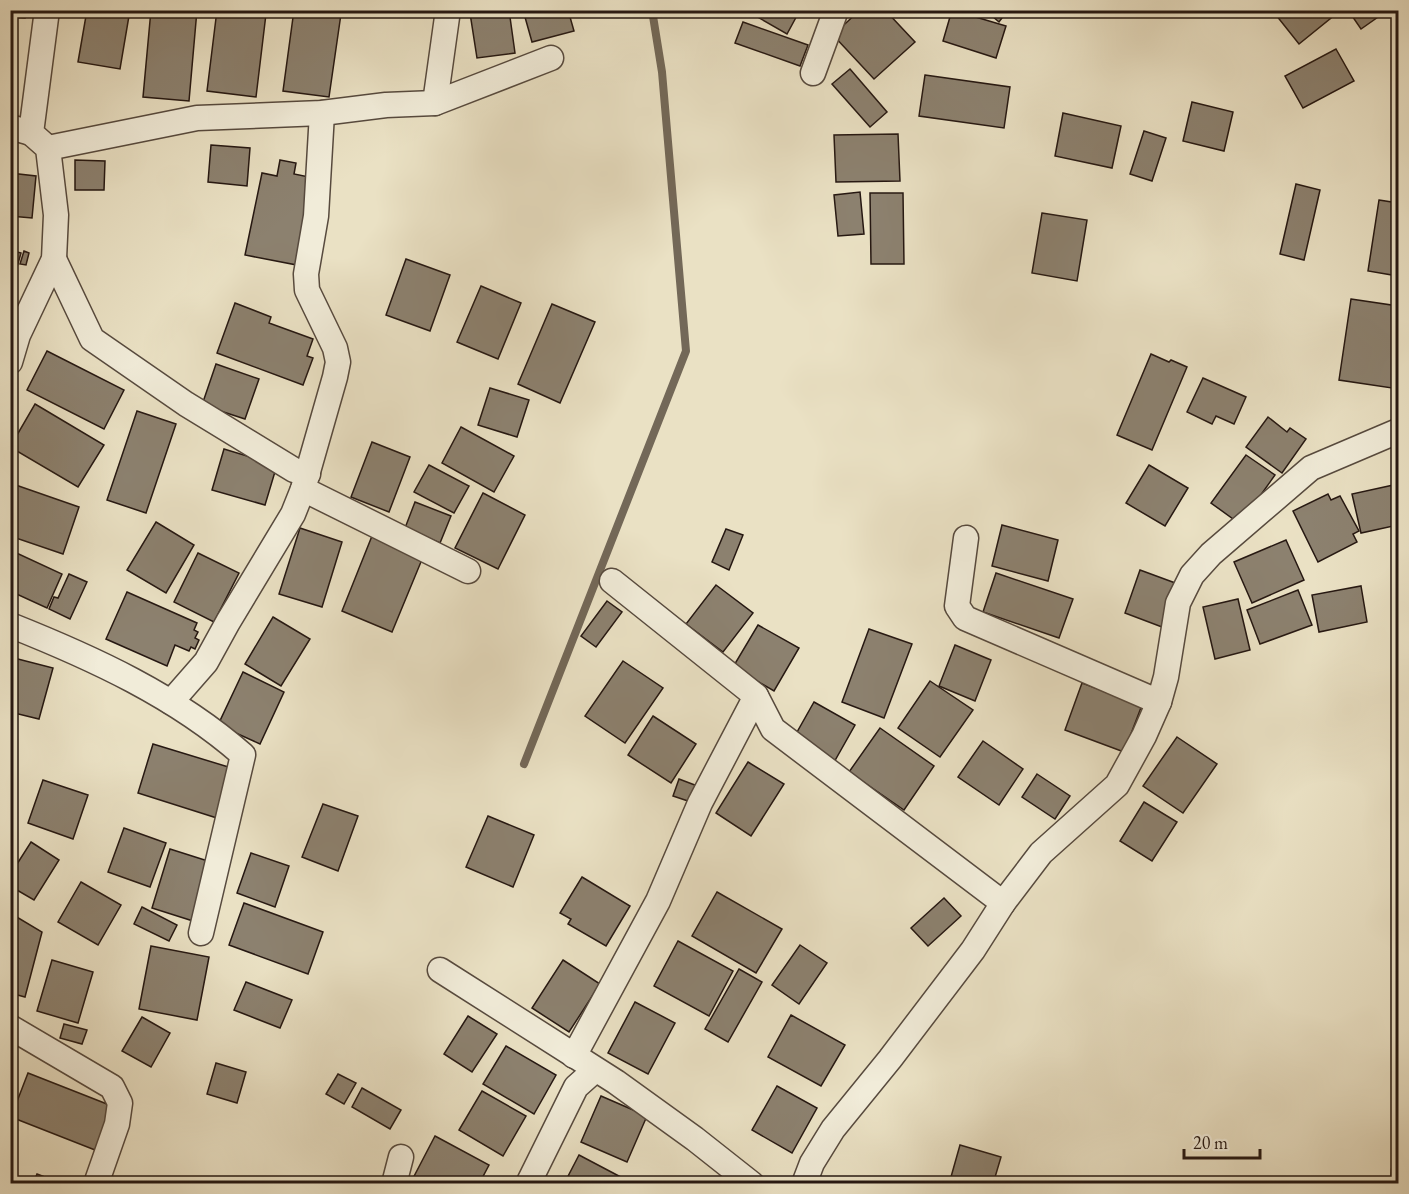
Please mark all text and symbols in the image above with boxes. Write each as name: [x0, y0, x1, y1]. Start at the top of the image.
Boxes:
scale bar: [1184, 1122, 1260, 1160]
text: 20 m: [1193, 1131, 1228, 1154]

